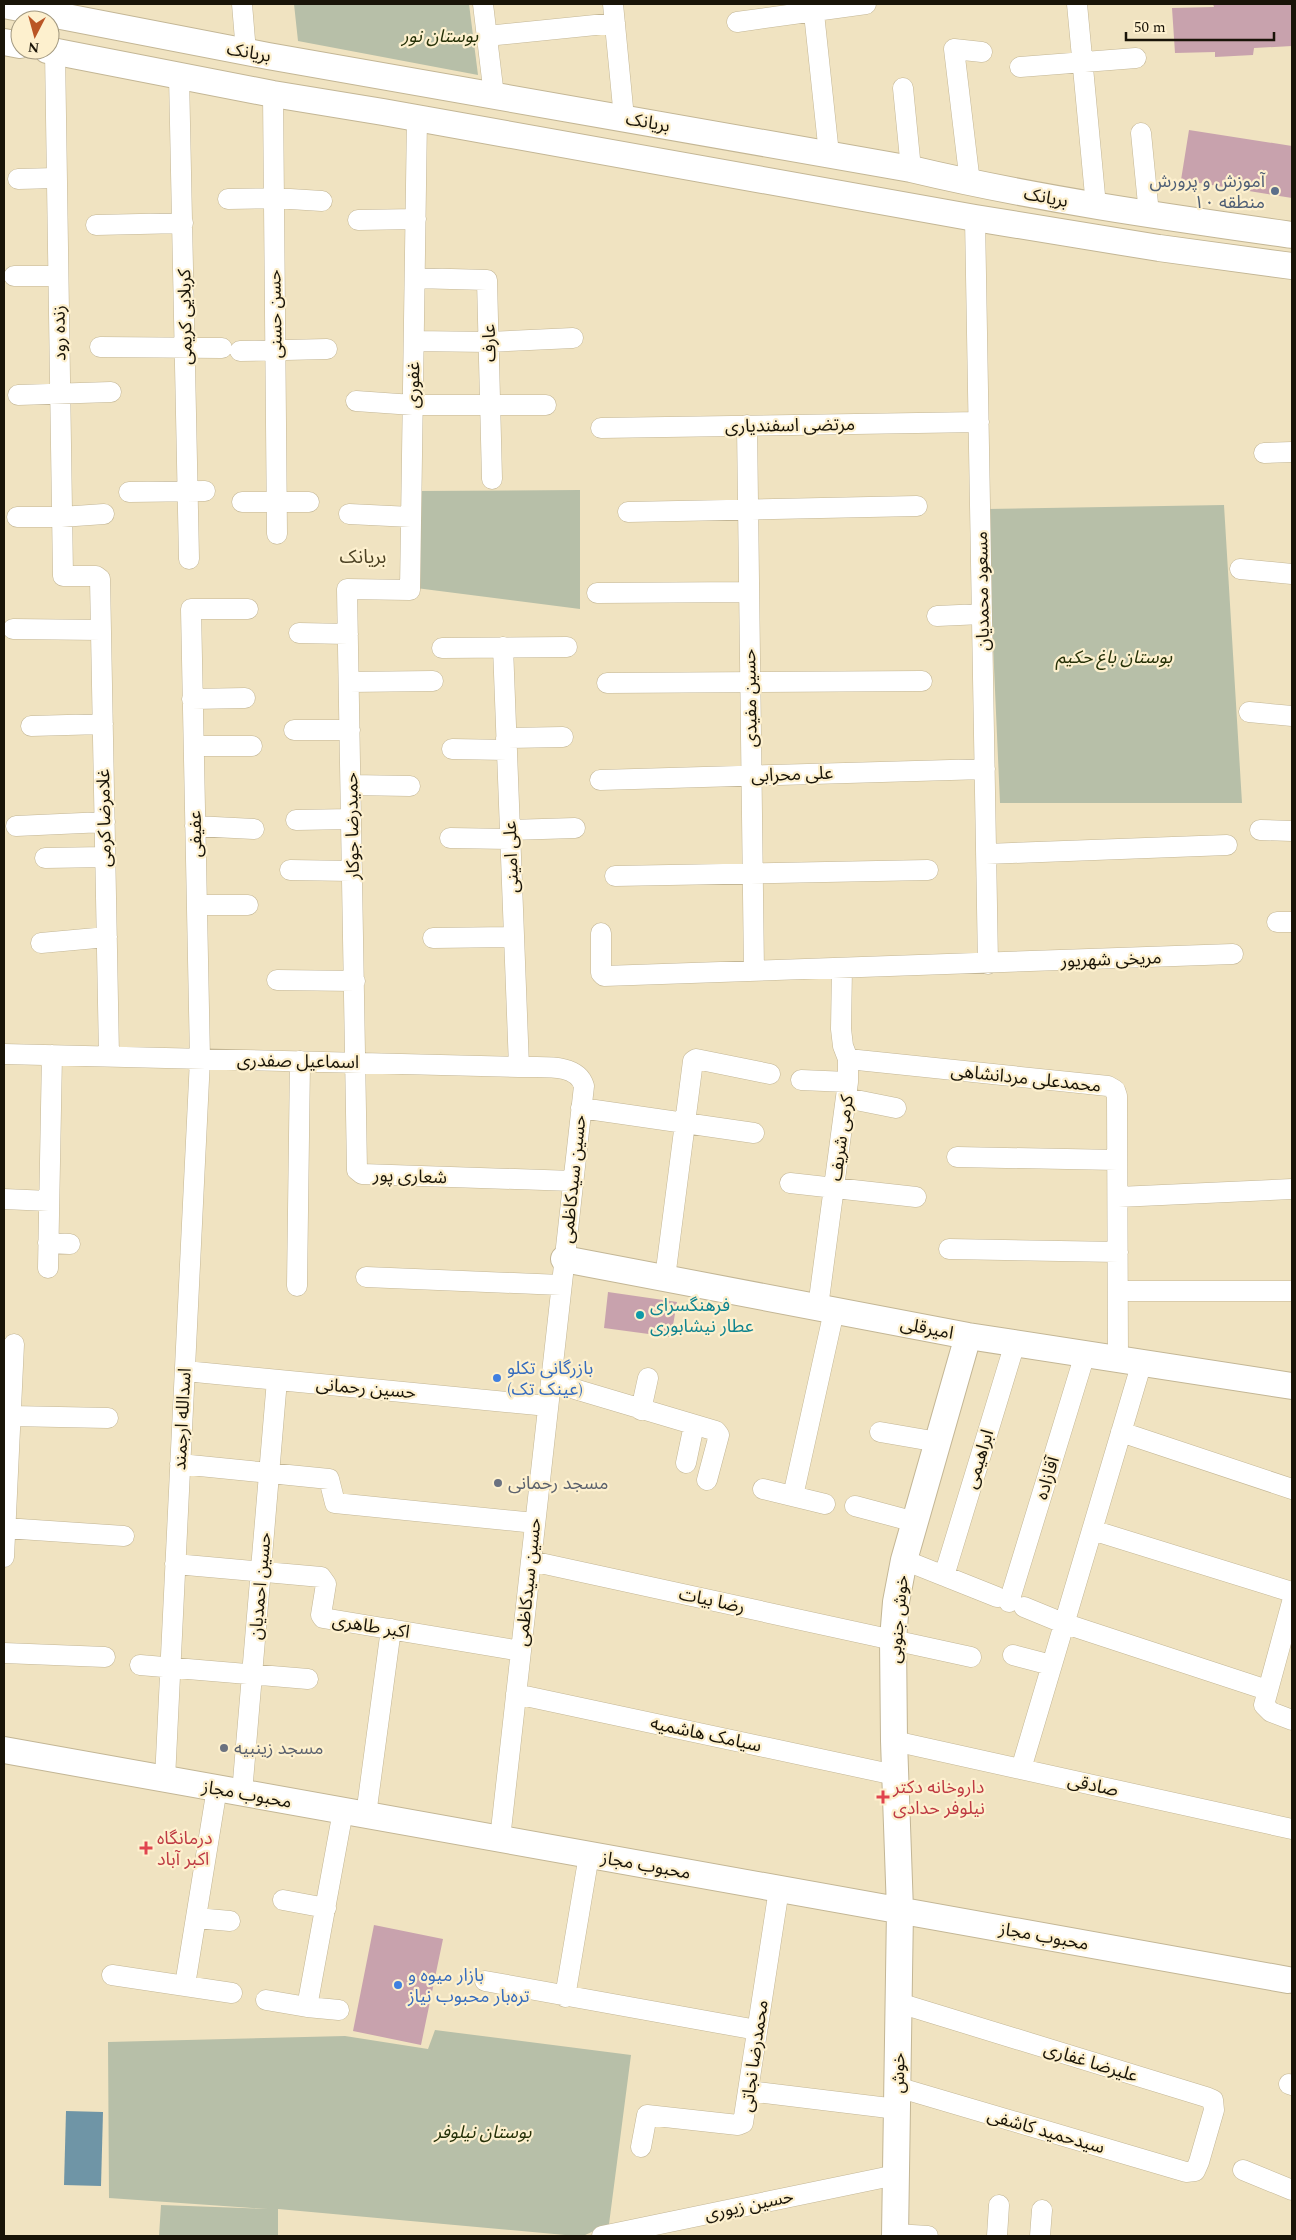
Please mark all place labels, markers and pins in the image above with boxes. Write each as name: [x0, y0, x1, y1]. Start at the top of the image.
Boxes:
place label: آموزش و پرورش منطقه ۱۰: [1150, 168, 1266, 216]
marker: آموزش و پرورش منطقه ۱۰: [1269, 185, 1281, 197]
place label: فرهنگسرای عطار نیشابوری: [650, 1292, 754, 1340]
marker: فرهنگسرای عطار نیشابوری: [634, 1309, 646, 1321]
place label: بازرگانی تکلو (عینک تک): [507, 1355, 593, 1403]
marker: بازرگانی تکلو (عینک تک): [491, 1372, 503, 1384]
place label: مسجد رحمانی: [508, 1470, 609, 1497]
marker: مسجد رحمانی: [492, 1477, 504, 1489]
place label: مسجد زینبیه: [234, 1735, 324, 1762]
marker: مسجد زینبیه: [218, 1742, 230, 1754]
place label: داروخانه دکتر نیلوفر حدادی: [892, 1774, 985, 1822]
marker: داروخانه دکتر نیلوفر حدادی: [877, 1791, 889, 1803]
place label: درمانگاه اکبر آباد: [157, 1825, 213, 1873]
marker: درمانگاه اکبر آباد: [139, 1841, 153, 1855]
place label: بازار میوه و تره‌بار محبوب نیاز: [407, 1962, 530, 2010]
marker: بازار میوه و تره‌بار محبوب نیاز: [392, 1979, 404, 1991]

